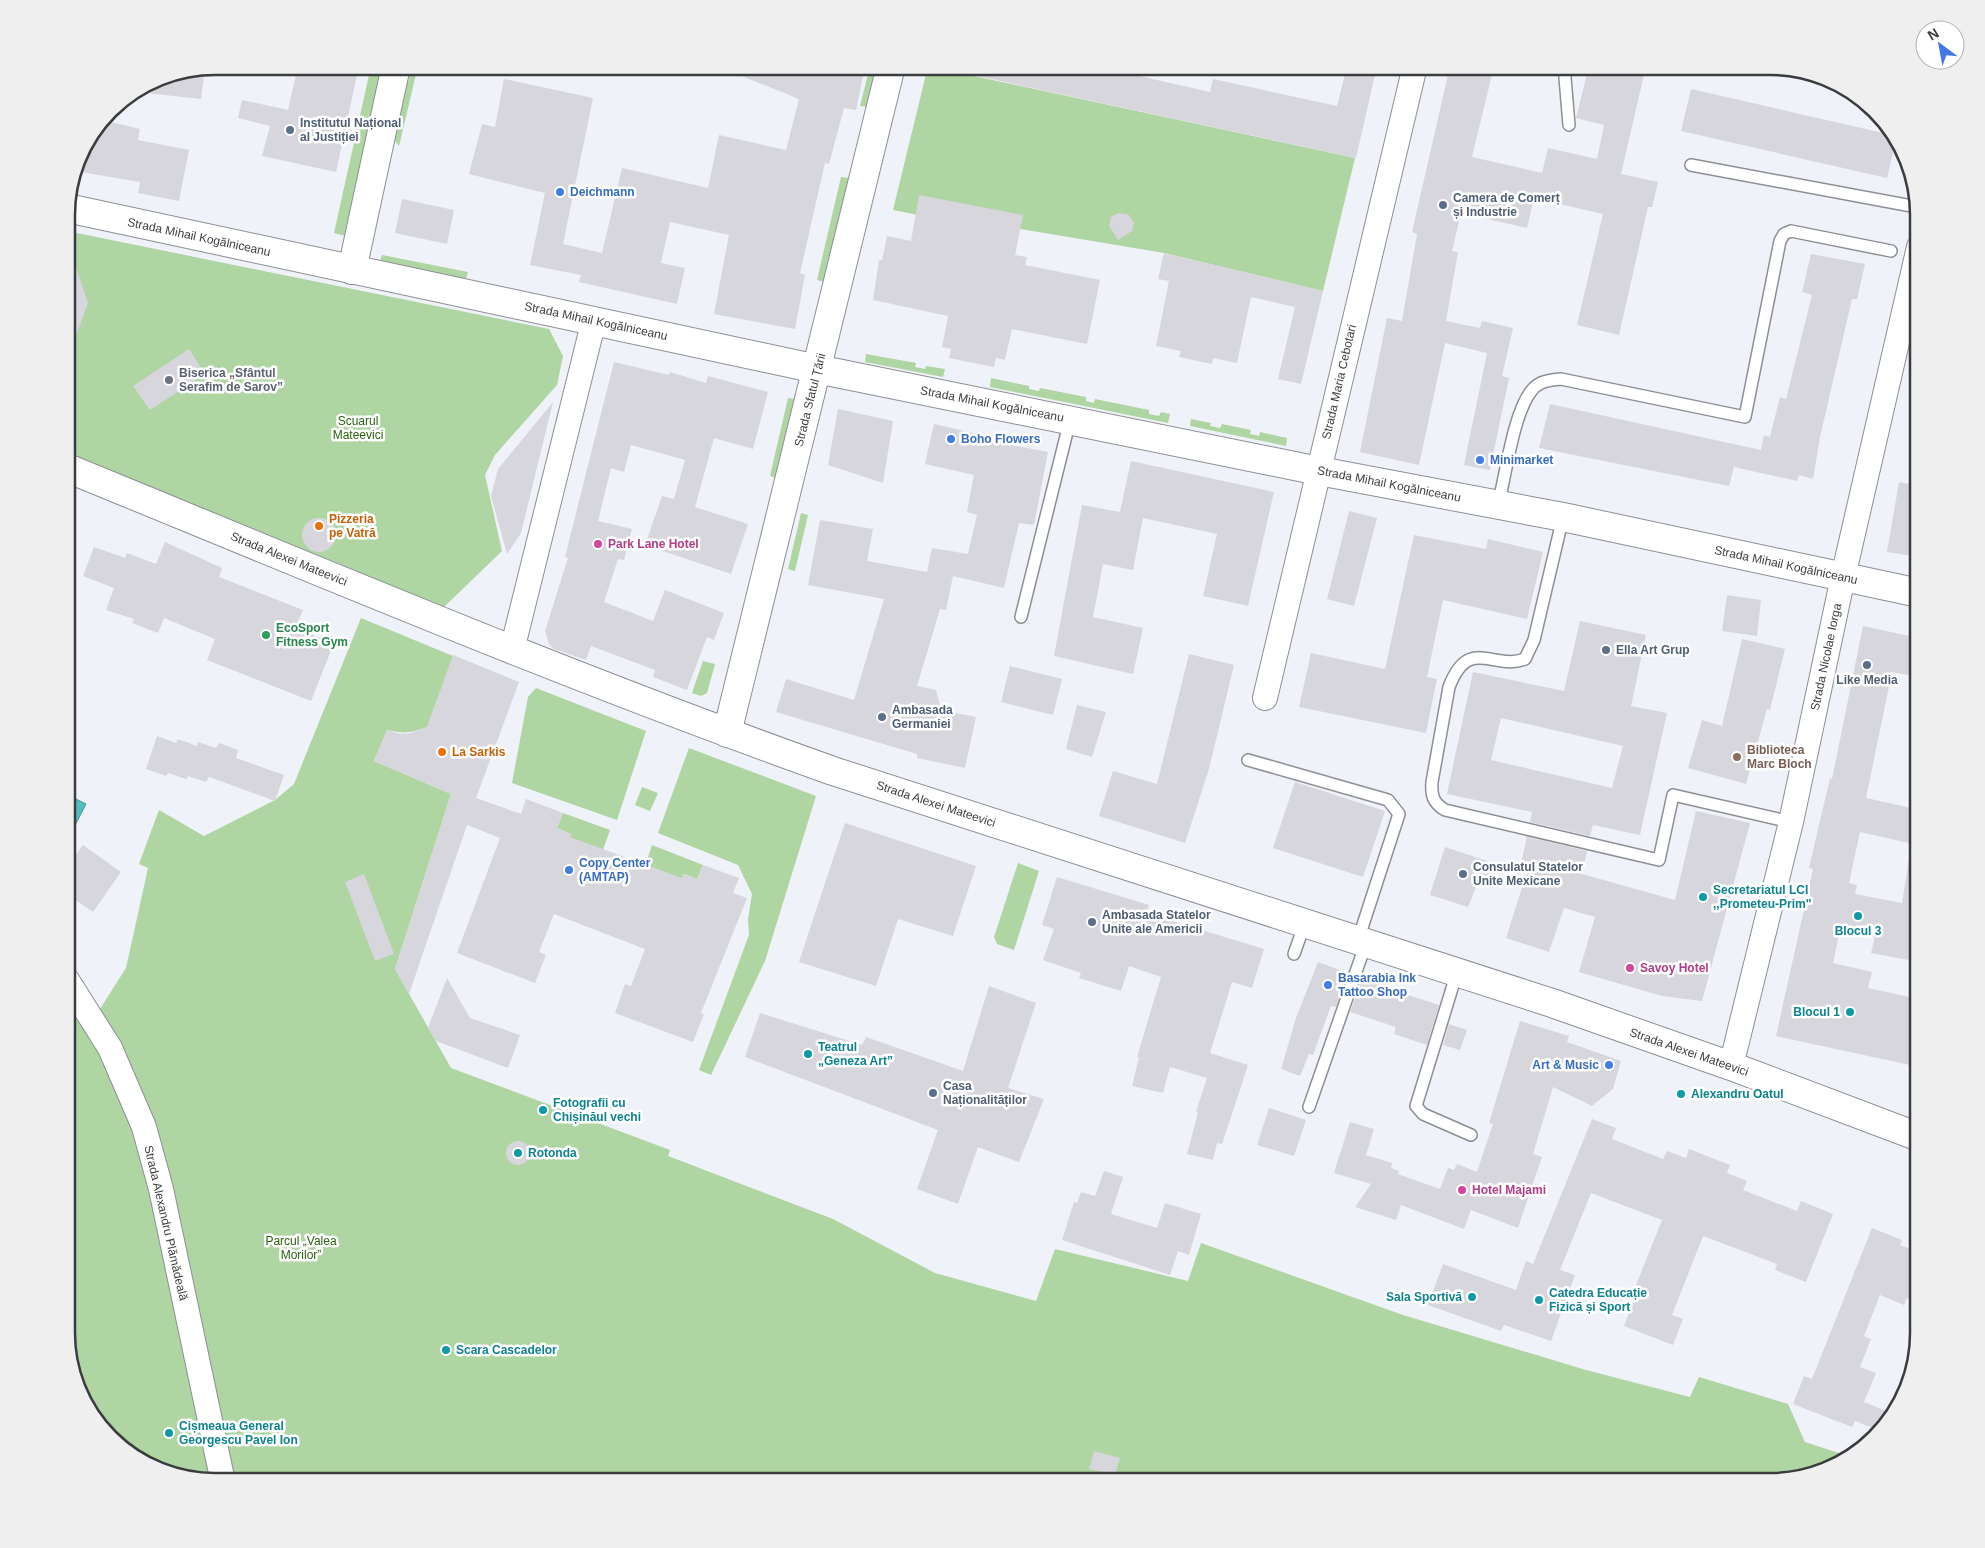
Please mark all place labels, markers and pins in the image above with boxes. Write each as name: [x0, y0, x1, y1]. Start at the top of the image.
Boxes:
place label: Institutul Național al Justiției: [300, 116, 401, 144]
marker: Institutul Național al Justiției: [284, 124, 296, 136]
place label: Deichmann: [570, 185, 635, 199]
marker: Deichmann: [554, 186, 566, 198]
place label: Camera de Comerț și Industrie: [1453, 191, 1560, 219]
marker: Camera de Comerț și Industrie: [1437, 199, 1449, 211]
place label: Biserica „Sfântul Serafim de Sarov”: [179, 366, 283, 394]
marker: Biserica „Sfântul Serafim de Sarov”: [163, 374, 175, 386]
place label: Boho Flowers: [961, 432, 1041, 446]
marker: Boho Flowers: [945, 433, 957, 445]
place label: Minimarket: [1490, 453, 1553, 467]
marker: Minimarket: [1474, 454, 1486, 466]
place label: Pizzeria pe Vatră: [329, 512, 376, 540]
marker: Pizzeria pe Vatră: [313, 520, 325, 532]
place label: Park Lane Hotel: [608, 537, 699, 551]
marker: Park Lane Hotel: [592, 538, 604, 550]
place label: EcoSport Fitness Gym: [276, 621, 348, 649]
marker: EcoSport Fitness Gym: [260, 629, 272, 641]
place label: Ella Art Grup: [1616, 643, 1690, 657]
marker: Ella Art Grup: [1600, 644, 1612, 656]
marker: Like Media: [1861, 659, 1873, 671]
place label: Like Media: [1836, 673, 1898, 687]
place label: Ambasada Germaniei: [892, 703, 953, 731]
marker: Ambasada Germaniei: [876, 711, 888, 723]
place label: Biblioteca Marc Bloch: [1747, 743, 1812, 771]
place label: La Sarkis: [452, 745, 506, 759]
marker: La Sarkis: [436, 746, 448, 758]
marker: Biblioteca Marc Bloch: [1731, 751, 1743, 763]
place label: Copy Center (AMTAP): [579, 856, 651, 884]
place label: Consulatul Statelor Unite Mexicane: [1473, 860, 1583, 888]
marker: Copy Center (AMTAP): [563, 864, 575, 876]
marker: Consulatul Statelor Unite Mexicane: [1457, 868, 1469, 880]
place label: Secretariatul LCI ,,Prometeu-Prim": [1713, 883, 1811, 911]
marker: Secretariatul LCI ,,Prometeu-Prim": [1697, 891, 1709, 903]
place label: Ambasada Statelor Unite ale Americii: [1102, 908, 1211, 936]
marker: Blocul 3: [1852, 910, 1864, 922]
marker: Ambasada Statelor Unite ale Americii: [1086, 916, 1098, 928]
place label: Blocul 3: [1835, 924, 1882, 938]
place label: Savoy Hotel: [1640, 961, 1709, 975]
marker: Savoy Hotel: [1624, 962, 1636, 974]
place label: Basarabia Ink Tattoo Shop: [1338, 971, 1416, 999]
marker: Basarabia Ink Tattoo Shop: [1322, 979, 1334, 991]
place label: Blocul 1: [1793, 1005, 1840, 1019]
marker: Blocul 1: [1844, 1006, 1856, 1018]
place label: Teatrul „Geneza Art”: [818, 1040, 893, 1068]
marker: Teatrul „Geneza Art”: [802, 1048, 814, 1060]
place label: Art & Music: [1532, 1058, 1599, 1072]
marker: Art & Music: [1603, 1059, 1615, 1071]
place label: Casa Naționalităților: [943, 1079, 1027, 1107]
marker: Casa Naționalităților: [927, 1087, 939, 1099]
place label: Alexandru Oatul: [1691, 1087, 1784, 1101]
marker: Alexandru Oatul: [1675, 1088, 1687, 1100]
place label: Fotografii cu Chișinăul vechi: [553, 1096, 641, 1124]
marker: Fotografii cu Chișinăul vechi: [537, 1104, 549, 1116]
place label: Rotonda: [528, 1146, 577, 1160]
marker: Rotonda: [512, 1147, 524, 1159]
place label: Hotel Majami: [1472, 1183, 1546, 1197]
marker: Hotel Majami: [1456, 1184, 1468, 1196]
place label: Catedra Educație Fizică și Sport: [1549, 1286, 1647, 1314]
place label: Sala Sportivă: [1386, 1290, 1462, 1304]
marker: Sala Sportivă: [1466, 1291, 1478, 1303]
marker: Catedra Educație Fizică și Sport: [1533, 1294, 1545, 1306]
place label: Scara Cascadelor: [456, 1343, 557, 1357]
marker: Scara Cascadelor: [440, 1344, 452, 1356]
place label: Cișmeaua General Georgescu Pavel Ion: [179, 1419, 298, 1447]
marker: Cișmeaua General Georgescu Pavel Ion: [163, 1427, 175, 1439]

